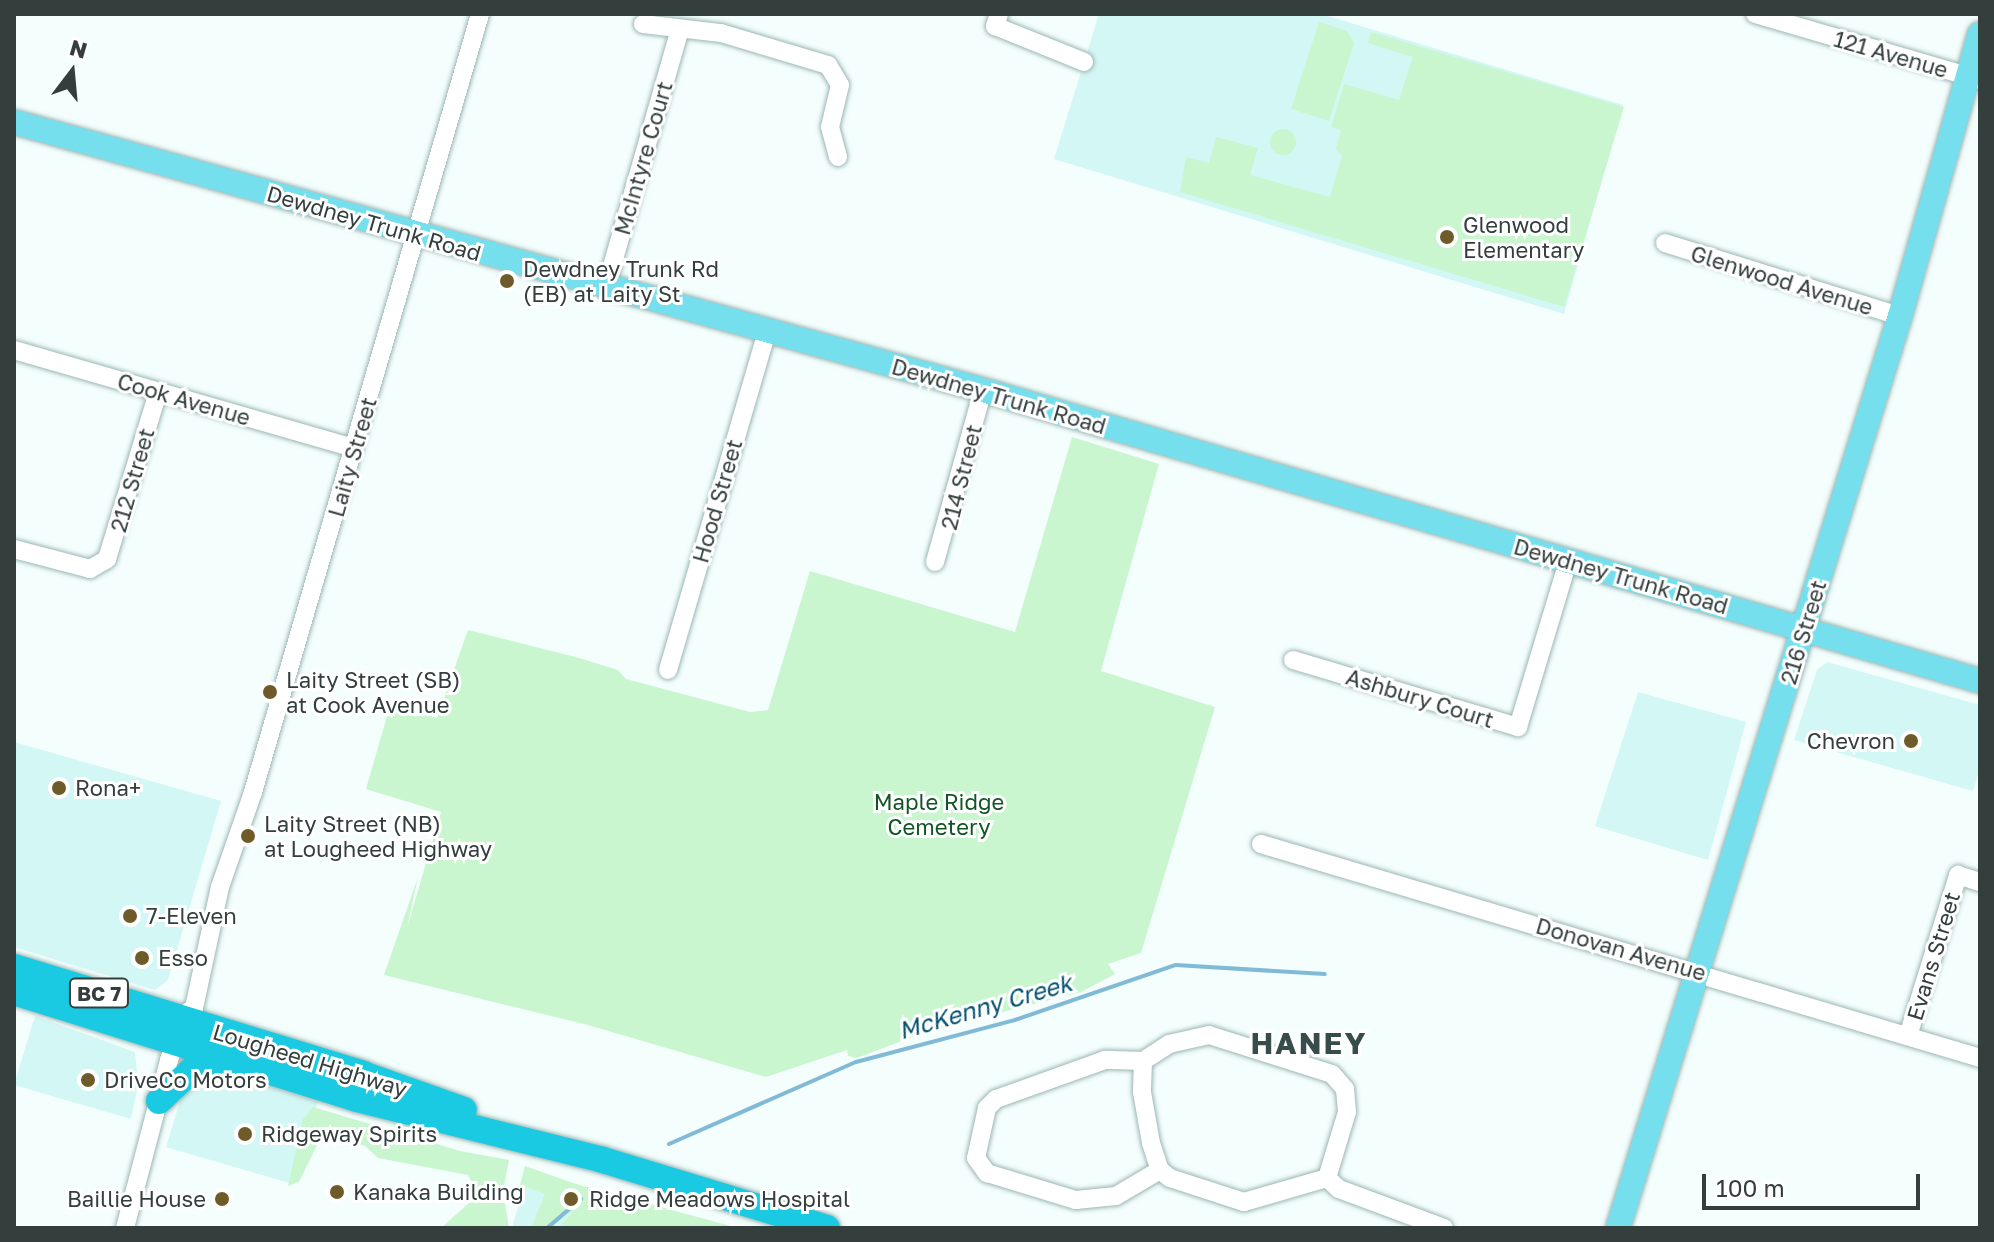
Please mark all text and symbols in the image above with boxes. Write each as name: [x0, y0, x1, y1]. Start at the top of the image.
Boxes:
street label: 121 Avenue: [1831, 25, 1951, 83]
north arrow: [32, 32, 112, 112]
text: N: [67, 33, 91, 64]
street label: McIntyre Court: [608, 78, 678, 238]
street label: Dewdney Trunk Road: [264, 180, 484, 266]
place label: Glenwood Elementary: [1463, 211, 1584, 262]
marker: Glenwood Elementary: [1438, 228, 1456, 246]
street label: Glenwood Avenue: [1688, 240, 1876, 320]
place label: Dewdney Trunk Rd (EB) at Laity St: [523, 255, 719, 306]
marker: Dewdney Trunk Rd (EB) at Laity St: [498, 272, 516, 290]
street label: Dewdney Trunk Road: [889, 353, 1109, 439]
street label: Cook Avenue: [115, 367, 253, 431]
street label: Laity Street: [322, 394, 382, 520]
street label: 214 Street: [935, 422, 987, 532]
street label: 212 Street: [105, 425, 159, 535]
street label: Hood Street: [687, 436, 747, 566]
street label: Dewdney Trunk Road: [1511, 533, 1731, 619]
street label: 216 Street: [1775, 577, 1831, 687]
street label: Ashbury Court: [1343, 663, 1497, 733]
place label: Laity Street (SB) at Cook Avenue: [286, 666, 460, 718]
marker: Laity Street (SB) at Cook Avenue: [261, 683, 279, 701]
place label: Chevron: [1807, 728, 1895, 754]
marker: Chevron: [1902, 732, 1920, 750]
place label: Rona+: [75, 775, 141, 801]
marker: Rona+: [50, 779, 68, 797]
park label: Maple Ridge Cemetery: [874, 788, 1004, 840]
place label: Laity Street (NB) at Lougheed Highway: [264, 810, 492, 862]
marker: Laity Street (NB) at Lougheed Highway: [239, 827, 257, 845]
street label: Evans Street: [1901, 888, 1965, 1024]
place label: 7-Eleven: [146, 903, 237, 929]
marker: 7-Eleven: [121, 907, 139, 925]
street label: Donovan Avenue: [1533, 912, 1709, 986]
place label: Esso: [158, 945, 208, 971]
marker: Esso: [133, 949, 151, 967]
water label: McKenny Creek: [895, 967, 1075, 1045]
road number: BC 7: [67, 977, 131, 1009]
street label: Lougheed Highway: [210, 1018, 410, 1102]
district label: HANEY: [1251, 1025, 1367, 1061]
place label: DriveCo Motors: [104, 1067, 267, 1093]
marker: DriveCo Motors: [79, 1071, 97, 1089]
place label: Ridgeway Spirits: [261, 1121, 437, 1147]
marker: Ridgeway Spirits: [236, 1125, 254, 1143]
scale bar: [1706, 1158, 1924, 1208]
text: 100 m: [1716, 1173, 1785, 1202]
place label: Kanaka Building: [353, 1179, 524, 1205]
marker: Kanaka Building: [328, 1183, 346, 1201]
place label: Baillie House: [67, 1186, 206, 1212]
place label: Ridge Meadows Hospital: [589, 1186, 850, 1212]
marker: Ridge Meadows Hospital: [560, 1188, 582, 1210]
marker: Baillie House: [213, 1190, 231, 1208]

